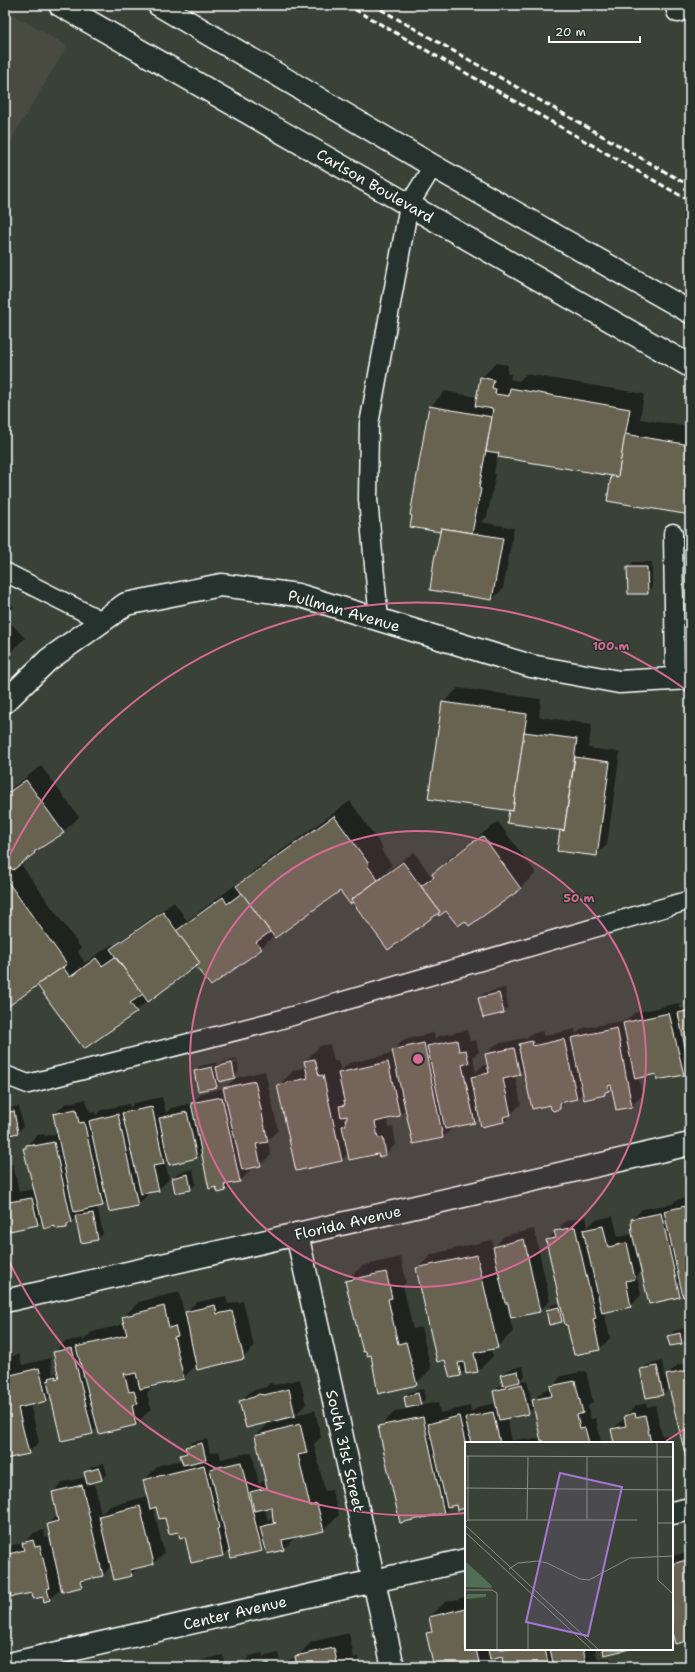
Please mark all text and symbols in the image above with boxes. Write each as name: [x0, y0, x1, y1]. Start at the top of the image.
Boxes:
scale bar: [549, 18, 640, 44]
text: 20 m: [555, 24, 586, 40]
street label: Carlson Boulevard: [313, 144, 438, 228]
street label: Pullman Avenue: [286, 585, 402, 637]
text: 100 m: [593, 638, 630, 654]
text: 50 m: [564, 890, 595, 906]
centre of rings: [411, 1052, 425, 1066]
street label: Florida Avenue: [293, 1201, 403, 1245]
street label: South 31st Street: [321, 1388, 369, 1514]
inset map: [465, 1442, 673, 1650]
street label: Center Avenue: [181, 1591, 289, 1635]

